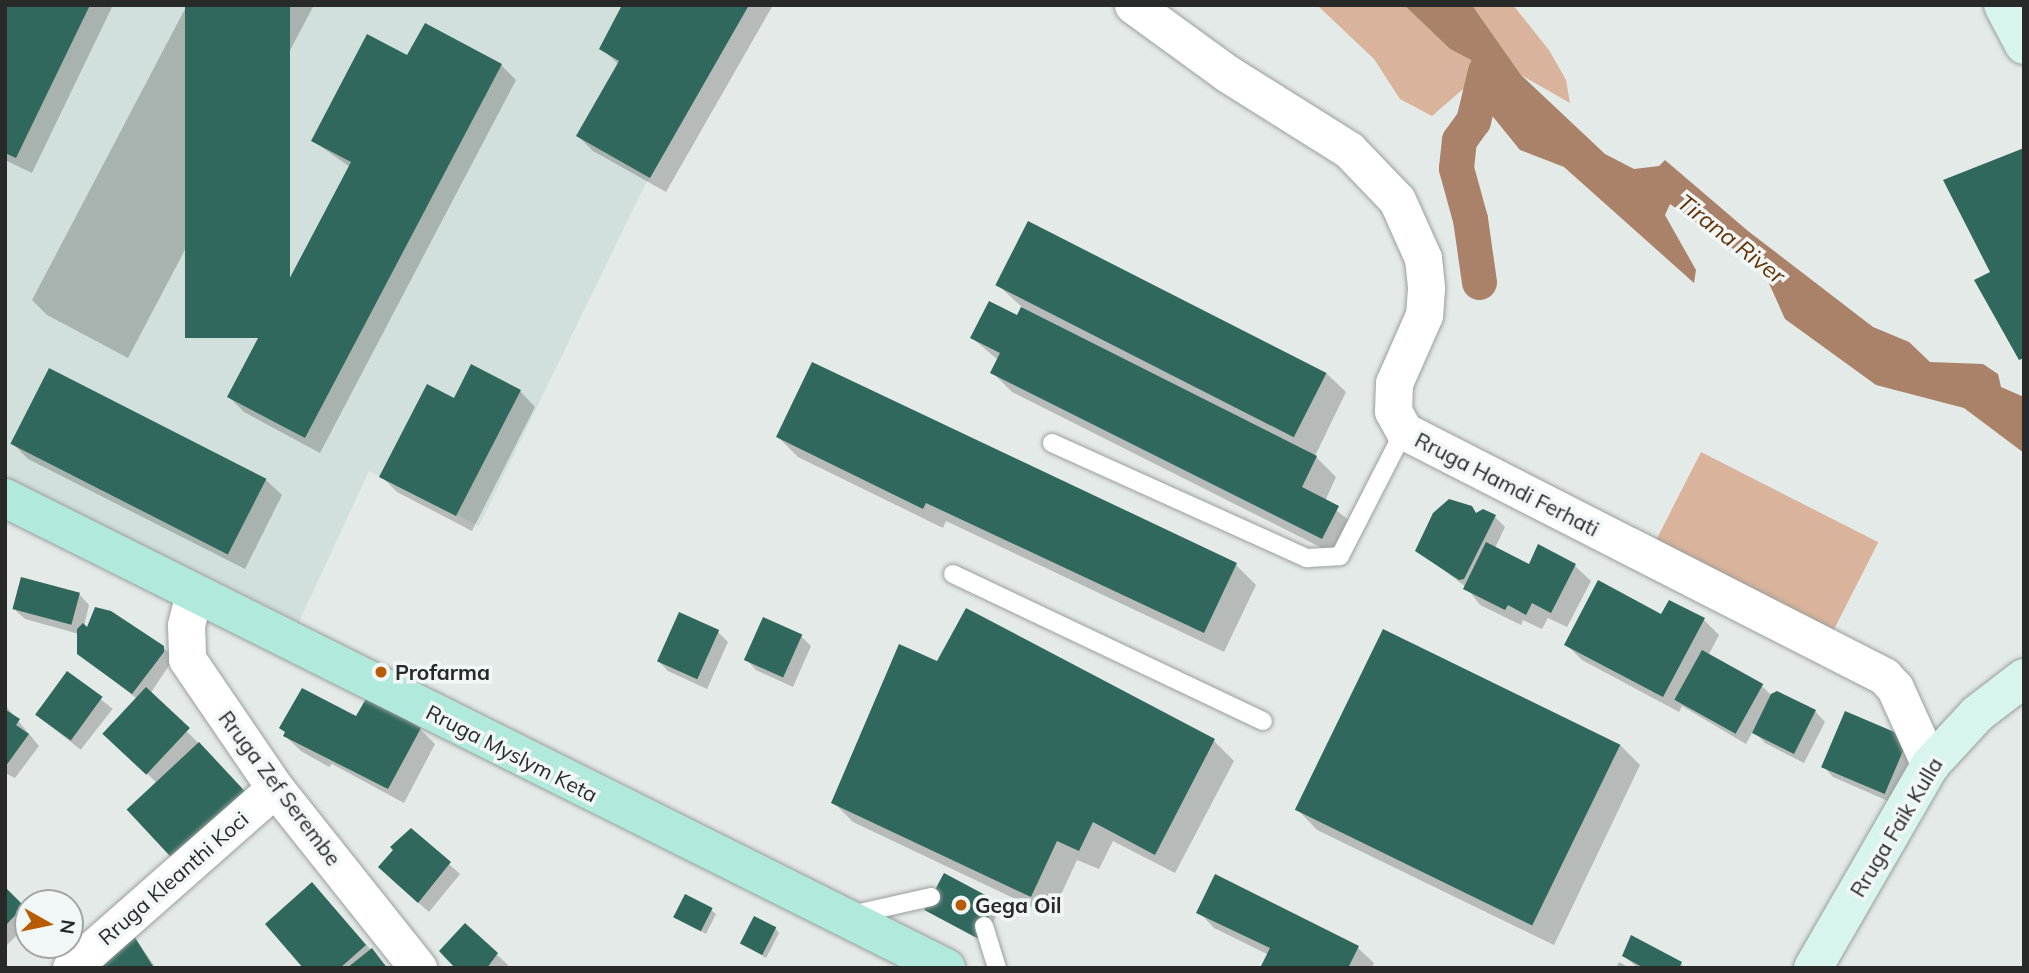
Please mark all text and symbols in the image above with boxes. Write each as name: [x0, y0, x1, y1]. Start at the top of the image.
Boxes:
water label: Tirana River: [1672, 188, 1790, 290]
street label: Rruga Hamdi Ferhati: [1411, 427, 1603, 541]
place label: Profarma: [395, 659, 490, 685]
marker: Profarma: [373, 664, 389, 680]
street label: Rruga Myslym Keta: [422, 699, 602, 807]
street label: Rruga Zef Serembe: [214, 706, 346, 870]
street label: Rruga Faik Kulla: [1844, 753, 1948, 901]
street label: Rruga Kleanthi Koci: [93, 806, 253, 950]
north arrow: [14, 889, 84, 959]
place label: Gega Oil: [975, 892, 1061, 918]
marker: Gega Oil: [953, 897, 969, 913]
text: N: [55, 918, 81, 936]

